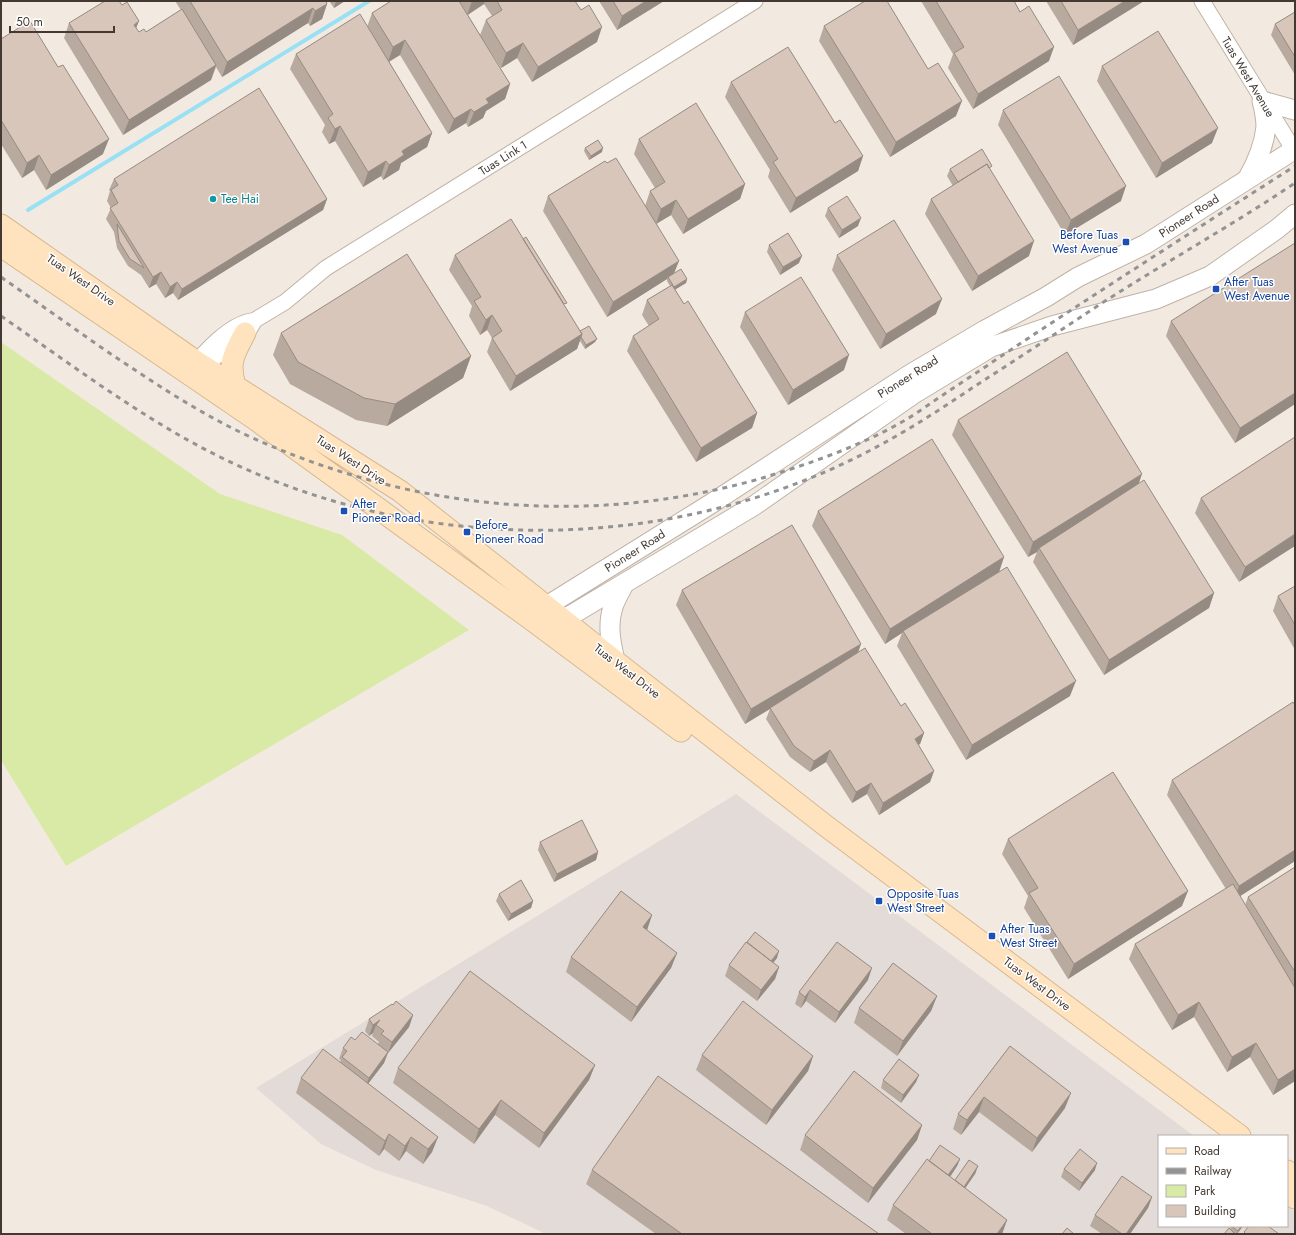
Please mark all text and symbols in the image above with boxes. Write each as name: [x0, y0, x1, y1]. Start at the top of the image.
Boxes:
scale bar: [10, 8, 114, 34]
text: 50 m: [16, 13, 43, 31]
street label: Tuas West Avenue: [1217, 33, 1279, 121]
street label: Tuas Link 1: [475, 136, 531, 180]
place label: Tee Hai: [221, 190, 259, 208]
street label: Pioneer Road: [1155, 190, 1223, 242]
marker: Tee Hai: [208, 194, 218, 204]
place label: Before Tuas West Avenue: [1052, 226, 1118, 258]
marker: Before Tuas West Avenue: [1121, 237, 1131, 247]
street label: Tuas West Drive: [43, 250, 119, 310]
place label: After Tuas West Avenue: [1224, 273, 1290, 305]
marker: After Tuas West Avenue: [1211, 284, 1221, 294]
street label: Pioneer Road: [874, 351, 942, 403]
street label: Tuas West Drive: [312, 431, 390, 489]
place label: After Pioneer Road: [352, 495, 421, 527]
marker: After Pioneer Road: [339, 506, 349, 516]
place label: Before Pioneer Road: [475, 516, 544, 548]
street label: Pioneer Road: [601, 525, 669, 577]
marker: Before Pioneer Road: [462, 527, 472, 537]
street label: Tuas West Drive: [590, 639, 664, 703]
place label: Opposite Tuas West Street: [887, 885, 959, 917]
marker: Opposite Tuas West Street: [874, 896, 884, 906]
place label: After Tuas West Street: [1000, 920, 1057, 952]
marker: After Tuas West Street: [987, 931, 997, 941]
street label: Tuas West Drive: [1000, 953, 1074, 1015]
legend: [1158, 1135, 1288, 1227]
text: Road: [1194, 1142, 1220, 1160]
text: Railway: [1194, 1162, 1232, 1180]
text: Park: [1194, 1182, 1216, 1200]
text: Building: [1194, 1202, 1236, 1220]

